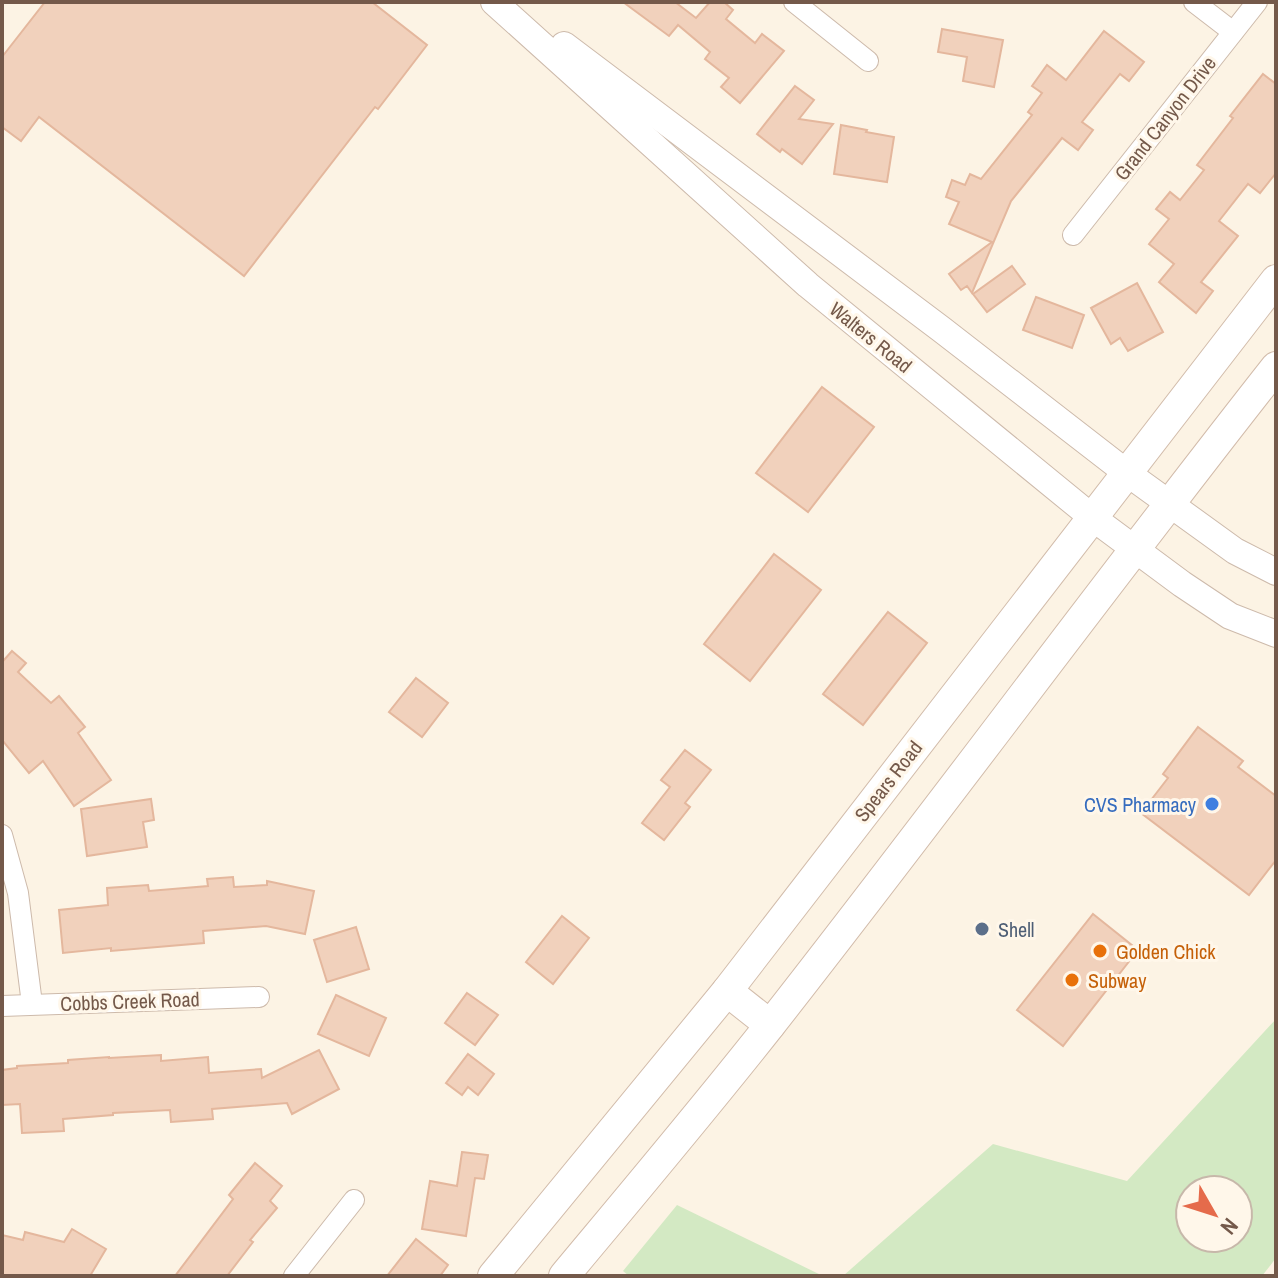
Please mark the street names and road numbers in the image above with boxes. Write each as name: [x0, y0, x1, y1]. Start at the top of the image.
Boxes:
street label: Grand Canyon Drive: [1108, 50, 1222, 186]
street label: Walters Road: [824, 295, 918, 379]
street label: Spears Road: [848, 735, 928, 827]
street label: Cobbs Creek Road: [60, 985, 200, 1017]

